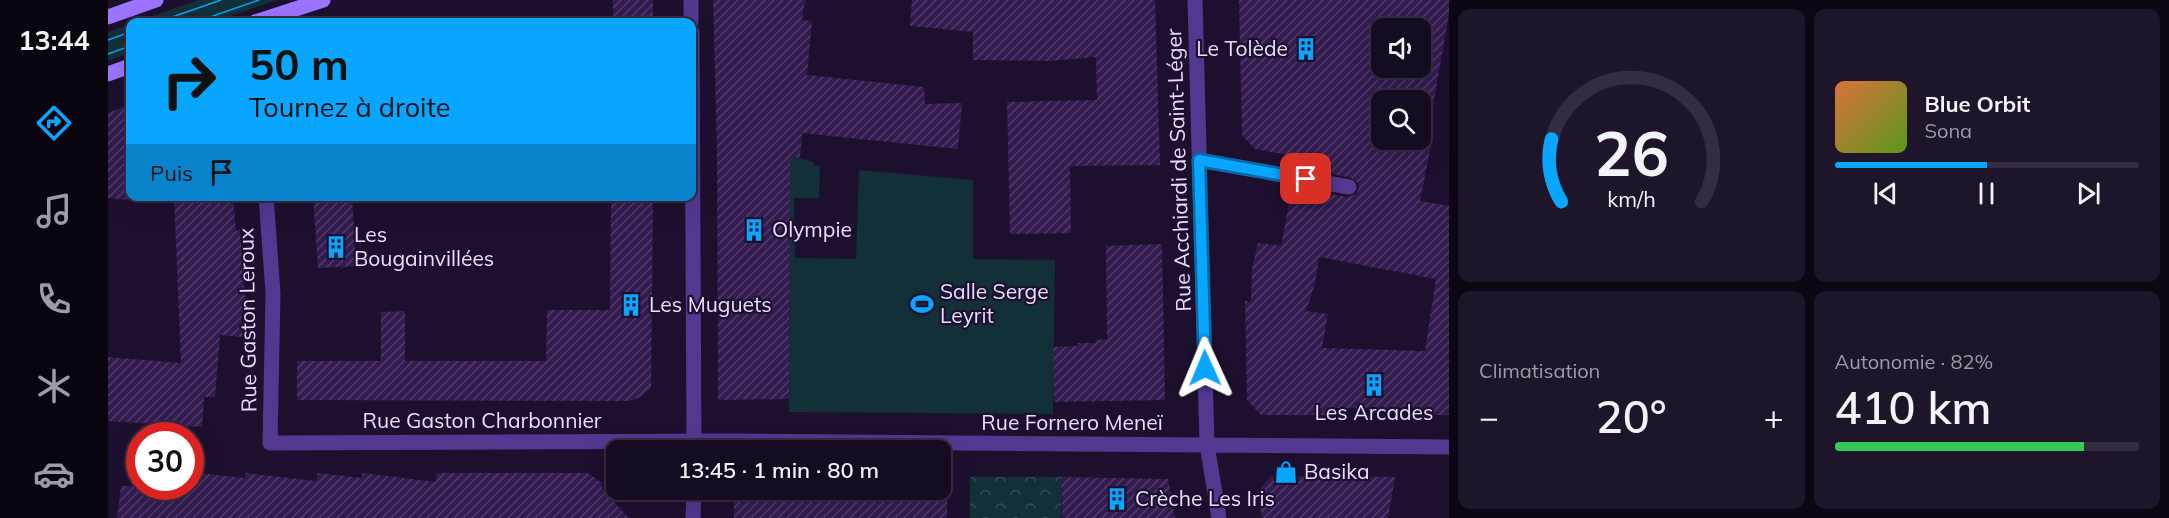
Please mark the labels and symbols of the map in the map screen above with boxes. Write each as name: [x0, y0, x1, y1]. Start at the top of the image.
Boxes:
street label: Rue Acchiardi de Saint-Léger: [1160, 28, 1196, 312]
place label: Le Tolède: [1196, 35, 1288, 61]
building icon: Le Tolède: [1293, 36, 1319, 62]
pin: [1280, 153, 1331, 204]
place label: Olympie: [772, 216, 852, 242]
building icon: Olympie: [741, 217, 767, 243]
place label: Les Bougainvillées: [354, 221, 494, 271]
street label: Rue Gaston Leroux: [232, 228, 262, 412]
building icon: Les Bougainvillées: [323, 234, 349, 260]
place label: Salle Serge Leyrit: [940, 278, 1049, 328]
place label: Les Muguets: [649, 291, 772, 317]
sports icon: Salle Serge Leyrit: [909, 291, 935, 317]
building icon: Les Muguets: [618, 292, 644, 318]
position arrow: [1173, 336, 1237, 400]
building icon: Les Arcades: [1361, 372, 1387, 398]
place label: Les Arcades: [1315, 399, 1433, 425]
street label: Rue Gaston Charbonnier: [363, 407, 602, 433]
street label: Rue Fornero Meneï: [981, 409, 1164, 435]
speed limit sign: 30: [126, 422, 204, 500]
place label: Basika: [1304, 458, 1370, 484]
shop icon: Basika: [1273, 459, 1299, 485]
place label: Crèche Les Iris: [1135, 485, 1275, 511]
building icon: Crèche Les Iris: [1104, 486, 1130, 512]

